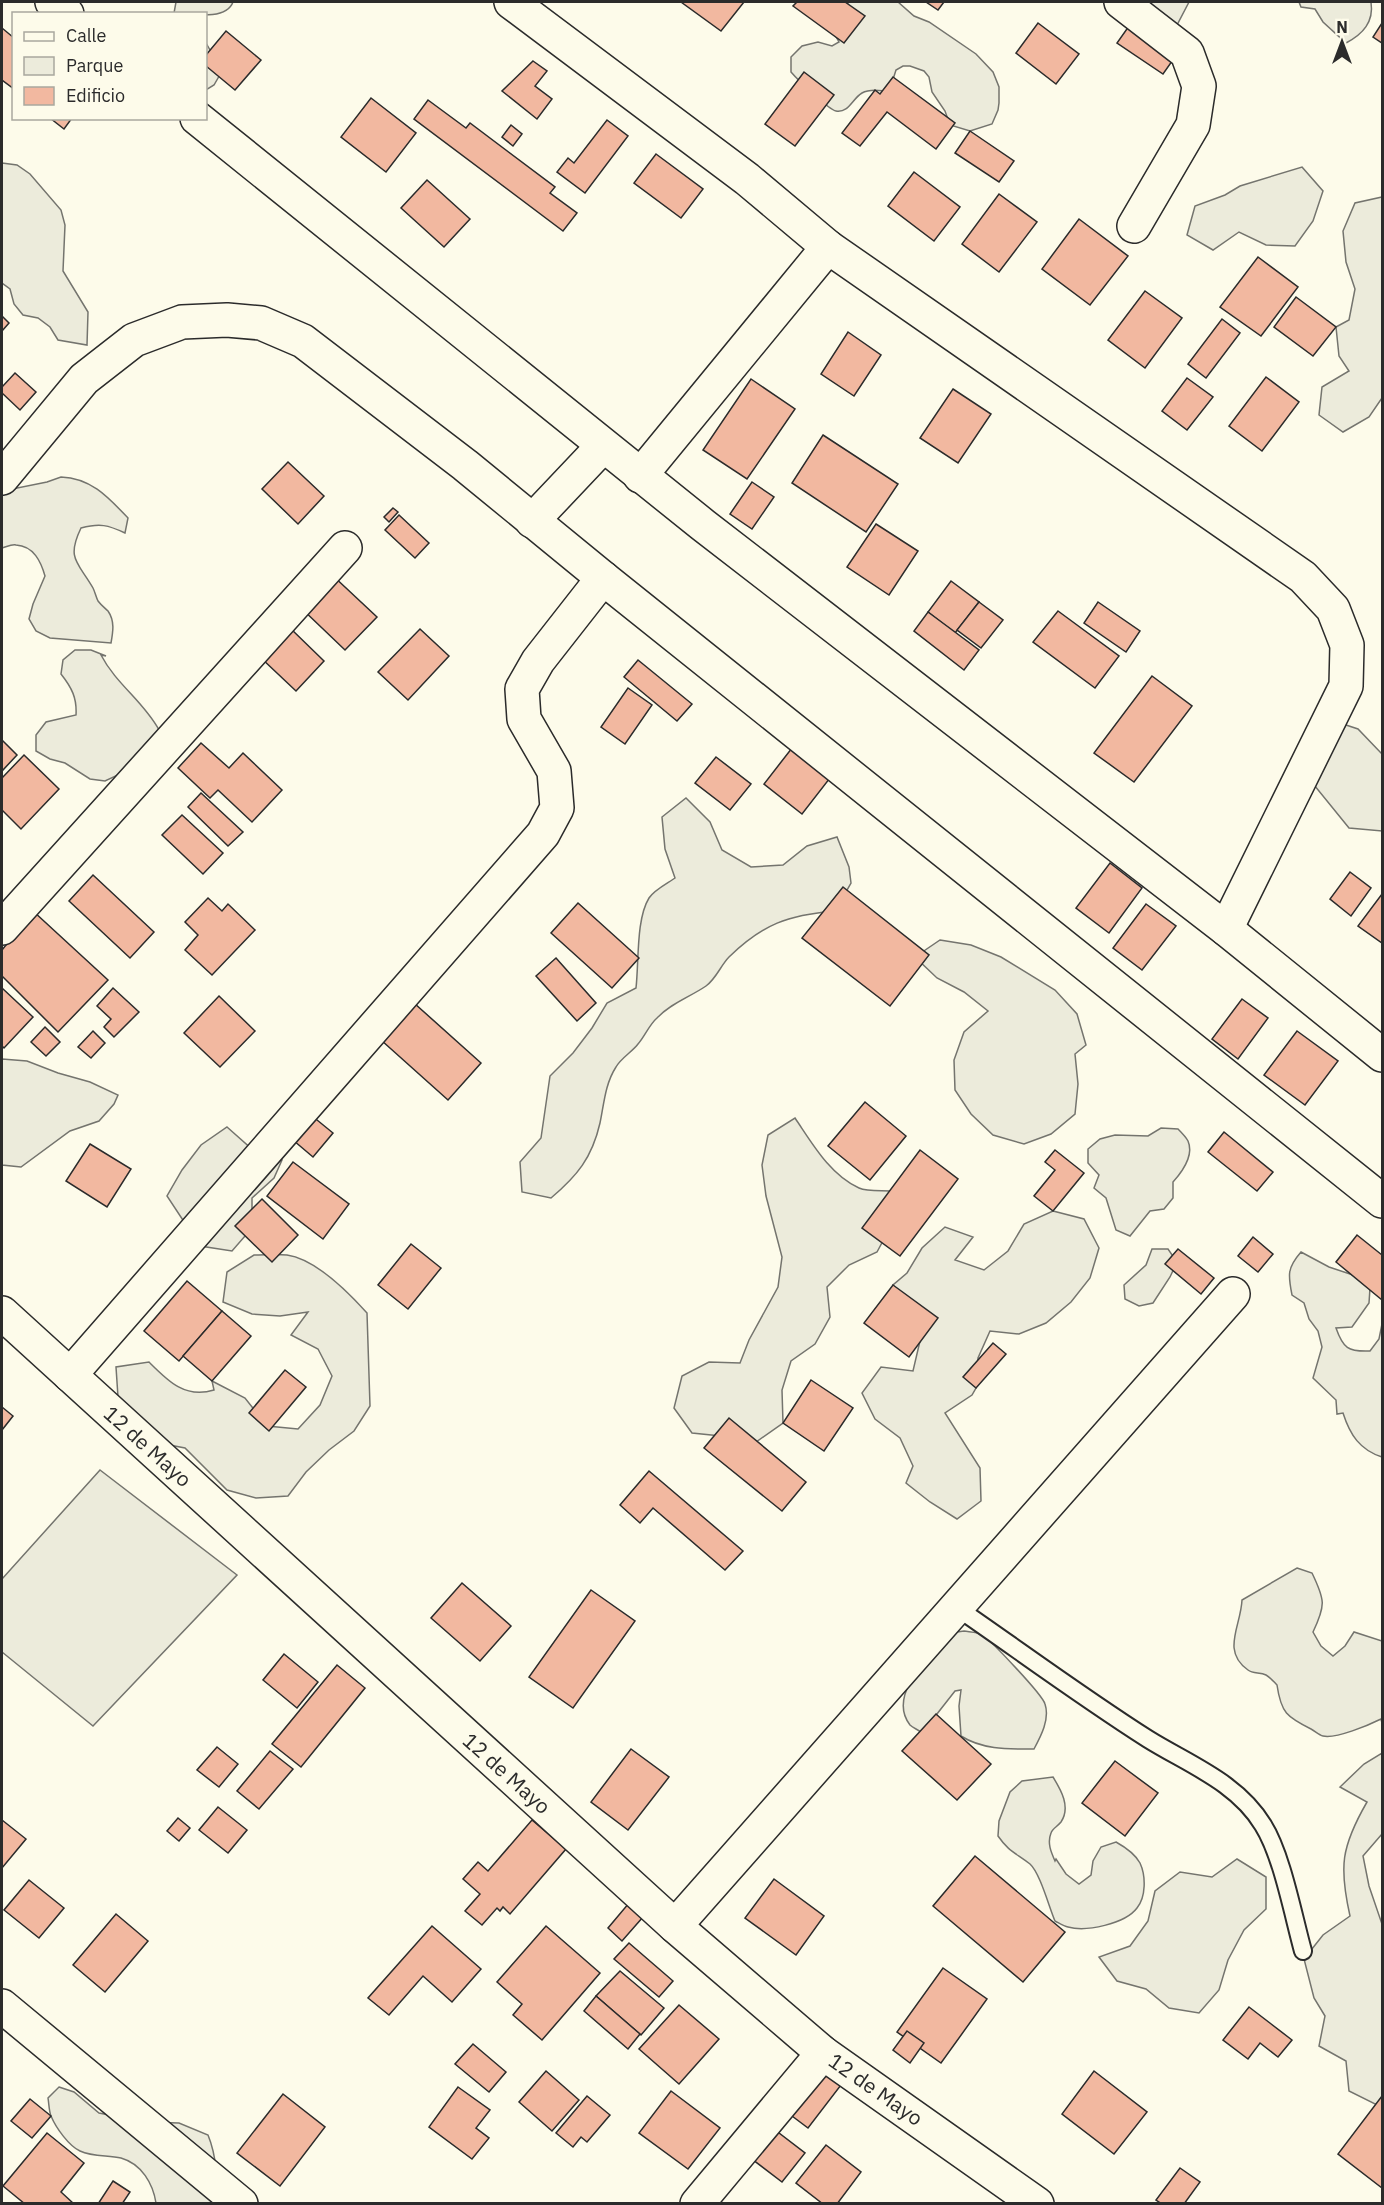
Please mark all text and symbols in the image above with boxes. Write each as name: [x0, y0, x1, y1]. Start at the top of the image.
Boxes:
legend: [12, 12, 207, 120]
north arrow: [1312, 12, 1372, 72]
text: N: [1336, 17, 1348, 37]
text: Calle: [66, 24, 106, 47]
text: Parque: [66, 54, 124, 77]
text: Edificio: [66, 84, 125, 107]
street label: 12 de Mayo: [98, 1399, 198, 1493]
street label: 12 de Mayo: [457, 1726, 557, 1820]
street label: 12 de Mayo: [823, 2046, 929, 2132]

